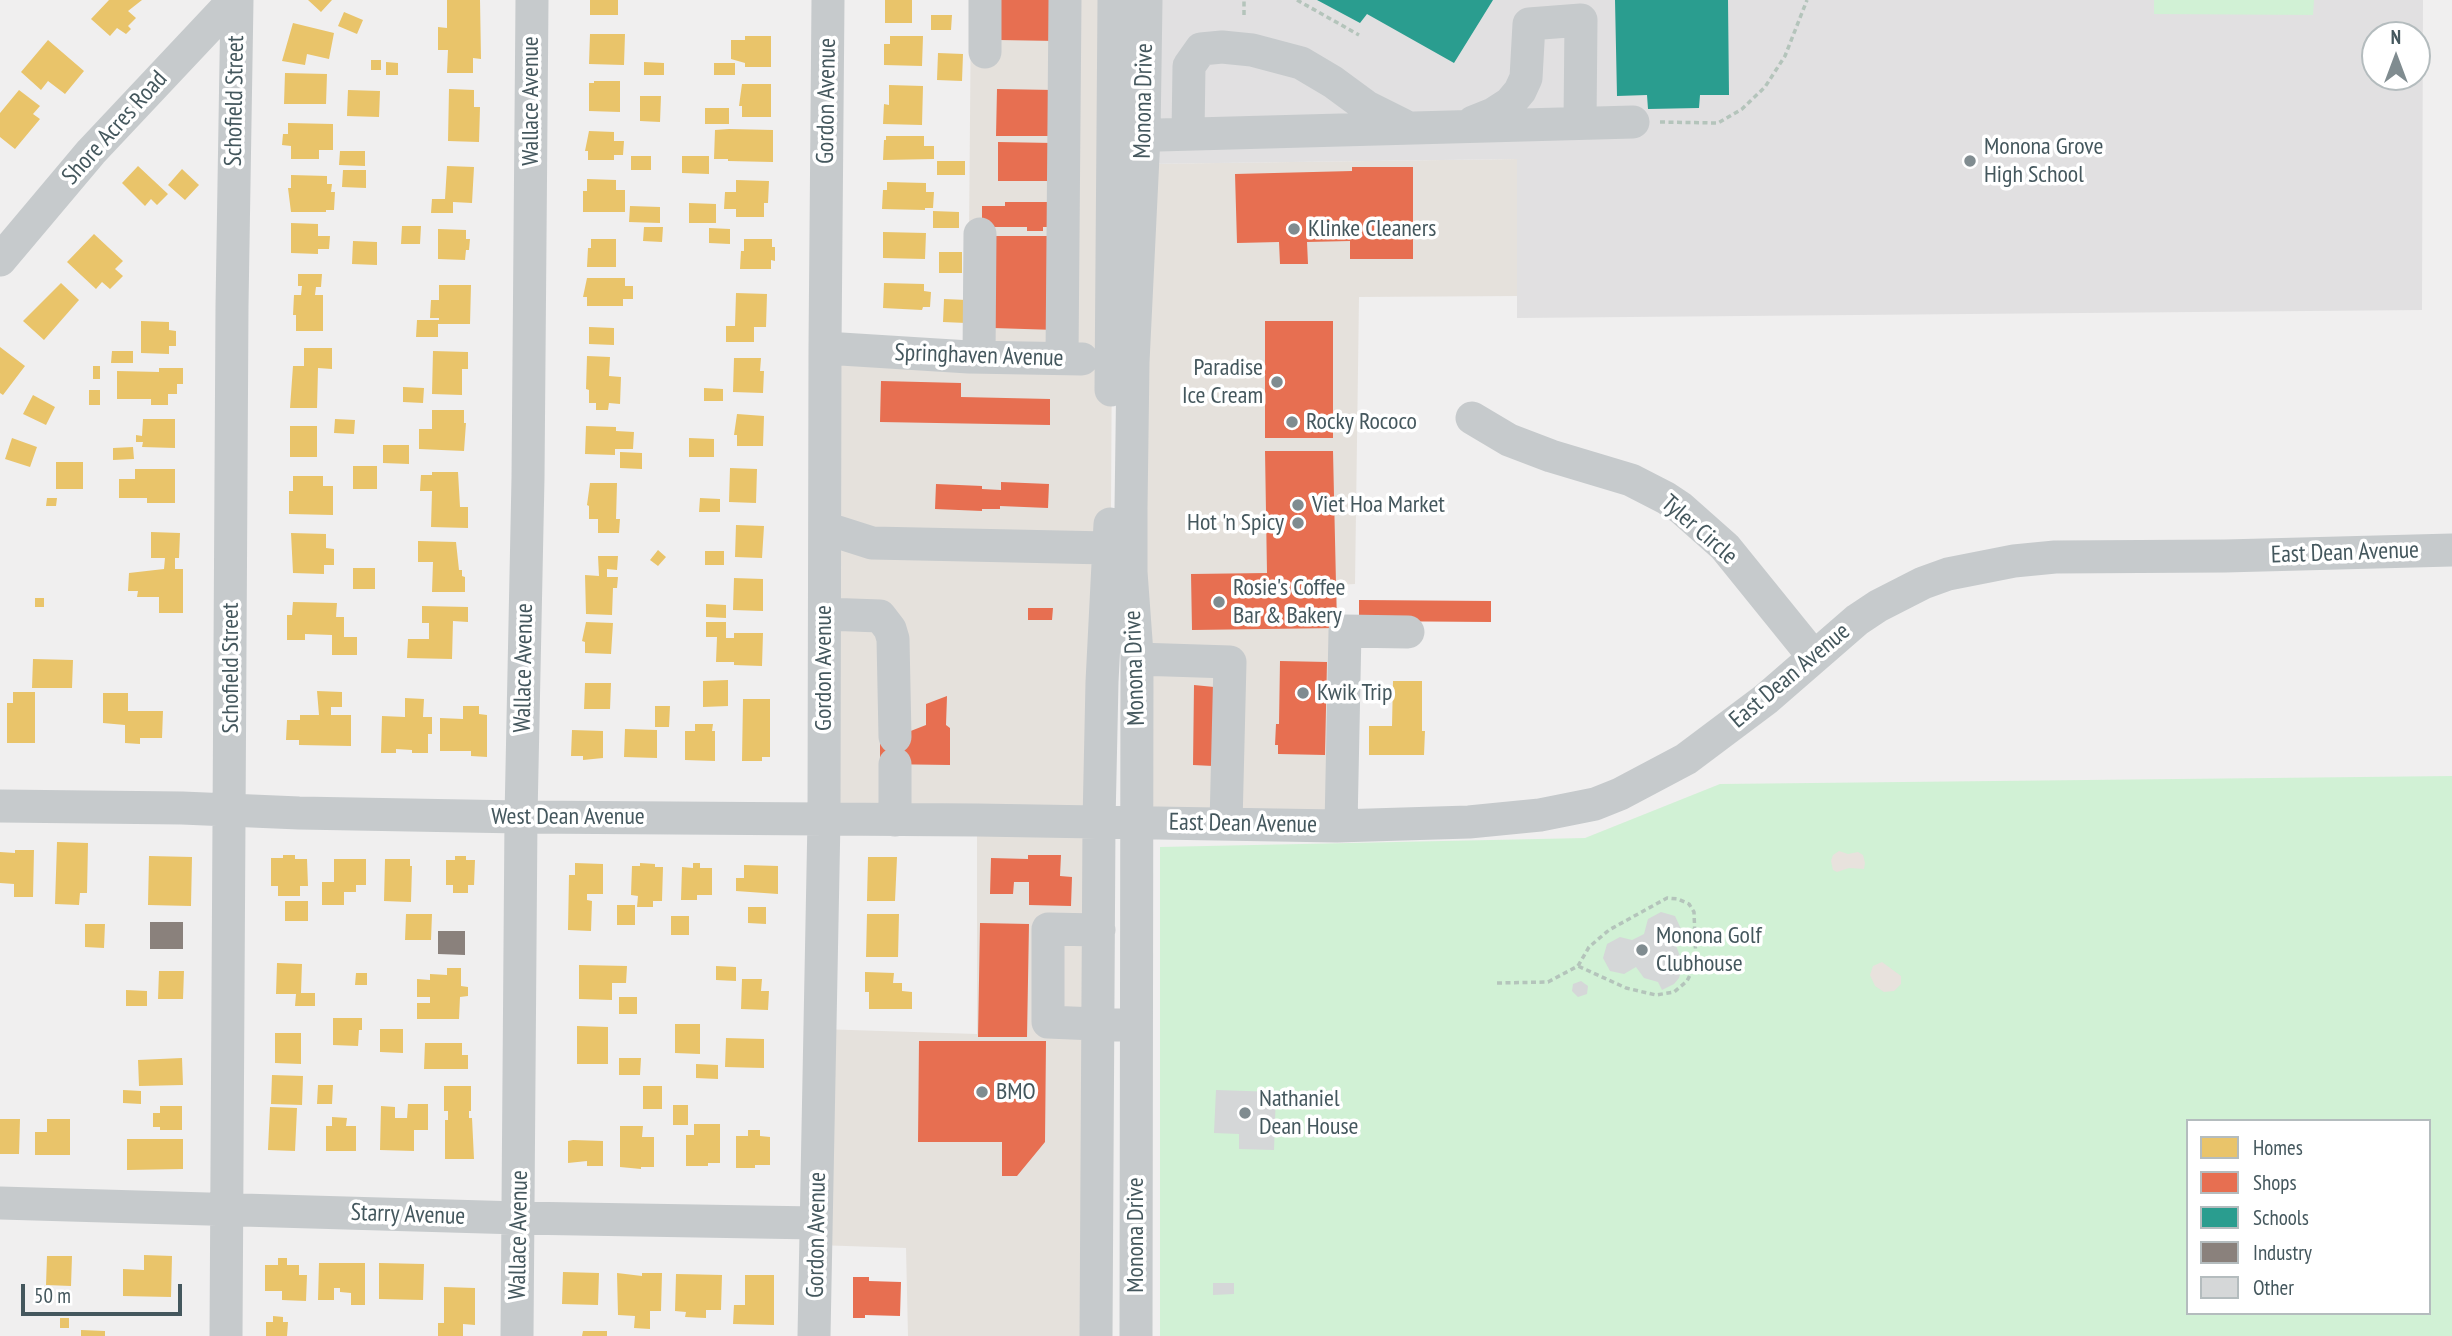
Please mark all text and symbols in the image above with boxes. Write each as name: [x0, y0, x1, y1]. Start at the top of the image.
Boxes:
north arrow: [2361, 21, 2431, 91]
text: N: [2391, 25, 2401, 49]
street label: Schofield Street: [219, 35, 251, 167]
street label: Wallace Avenue: [517, 36, 545, 166]
street label: Gordon Avenue: [812, 38, 842, 164]
street label: Monona Drive: [1129, 43, 1159, 159]
street label: Shore Acres Road: [56, 65, 174, 191]
place label: Monona Grove High School: [1984, 133, 2104, 189]
marker: Monona Grove High School: [1962, 153, 1978, 169]
place label: Klinke Cleaners: [1308, 215, 1436, 243]
marker: Klinke Cleaners: [1286, 221, 1302, 237]
street label: Springhaven Avenue: [894, 339, 1064, 373]
place label: Paradise Ice Cream: [1182, 354, 1263, 410]
marker: Paradise Ice Cream: [1269, 374, 1285, 390]
place label: Rocky Rococo: [1306, 408, 1417, 436]
marker: Rocky Rococo: [1284, 414, 1300, 430]
street label: Tyler Circle: [1655, 489, 1743, 571]
place label: Viet Hoa Market: [1312, 491, 1445, 519]
marker: Viet Hoa Market: [1290, 497, 1306, 513]
place label: Hot 'n Spicy: [1187, 509, 1284, 537]
marker: Hot 'n Spicy: [1290, 515, 1306, 531]
street label: East Dean Avenue: [2270, 536, 2420, 570]
place label: Rosie's Coffee Bar & Bakery: [1233, 574, 1345, 630]
marker: Rosie's Coffee Bar & Bakery: [1211, 594, 1227, 610]
street label: Schofield Street: [217, 603, 245, 733]
street label: Wallace Avenue: [508, 603, 540, 733]
street label: Gordon Avenue: [810, 605, 838, 731]
street label: Monona Drive: [1119, 610, 1151, 726]
street label: East Dean Avenue: [1724, 617, 1856, 735]
place label: Kwik Trip: [1317, 679, 1392, 707]
marker: Kwik Trip: [1295, 685, 1311, 701]
street label: West Dean Avenue: [491, 803, 645, 831]
street label: East Dean Avenue: [1169, 808, 1317, 840]
place label: Monona Golf Clubhouse: [1656, 922, 1762, 978]
marker: Monona Golf Clubhouse: [1634, 942, 1650, 958]
place label: BMO: [996, 1078, 1036, 1106]
marker: BMO: [974, 1084, 990, 1100]
place label: Nathaniel Dean House: [1259, 1085, 1358, 1141]
marker: Nathaniel Dean House: [1237, 1105, 1253, 1121]
legend: [2186, 1119, 2431, 1315]
text: Homes: [2253, 1134, 2303, 1161]
text: Shops: [2253, 1169, 2297, 1196]
street label: Wallace Avenue: [503, 1170, 535, 1300]
street label: Gordon Avenue: [802, 1172, 832, 1298]
street label: Monona Drive: [1122, 1177, 1150, 1293]
street label: Starry Avenue: [350, 1199, 466, 1231]
text: Schools: [2253, 1204, 2309, 1231]
text: Industry: [2253, 1239, 2312, 1266]
scale bar: [24, 1270, 186, 1314]
text: Other: [2253, 1274, 2294, 1301]
text: 50 m: [34, 1282, 71, 1309]

